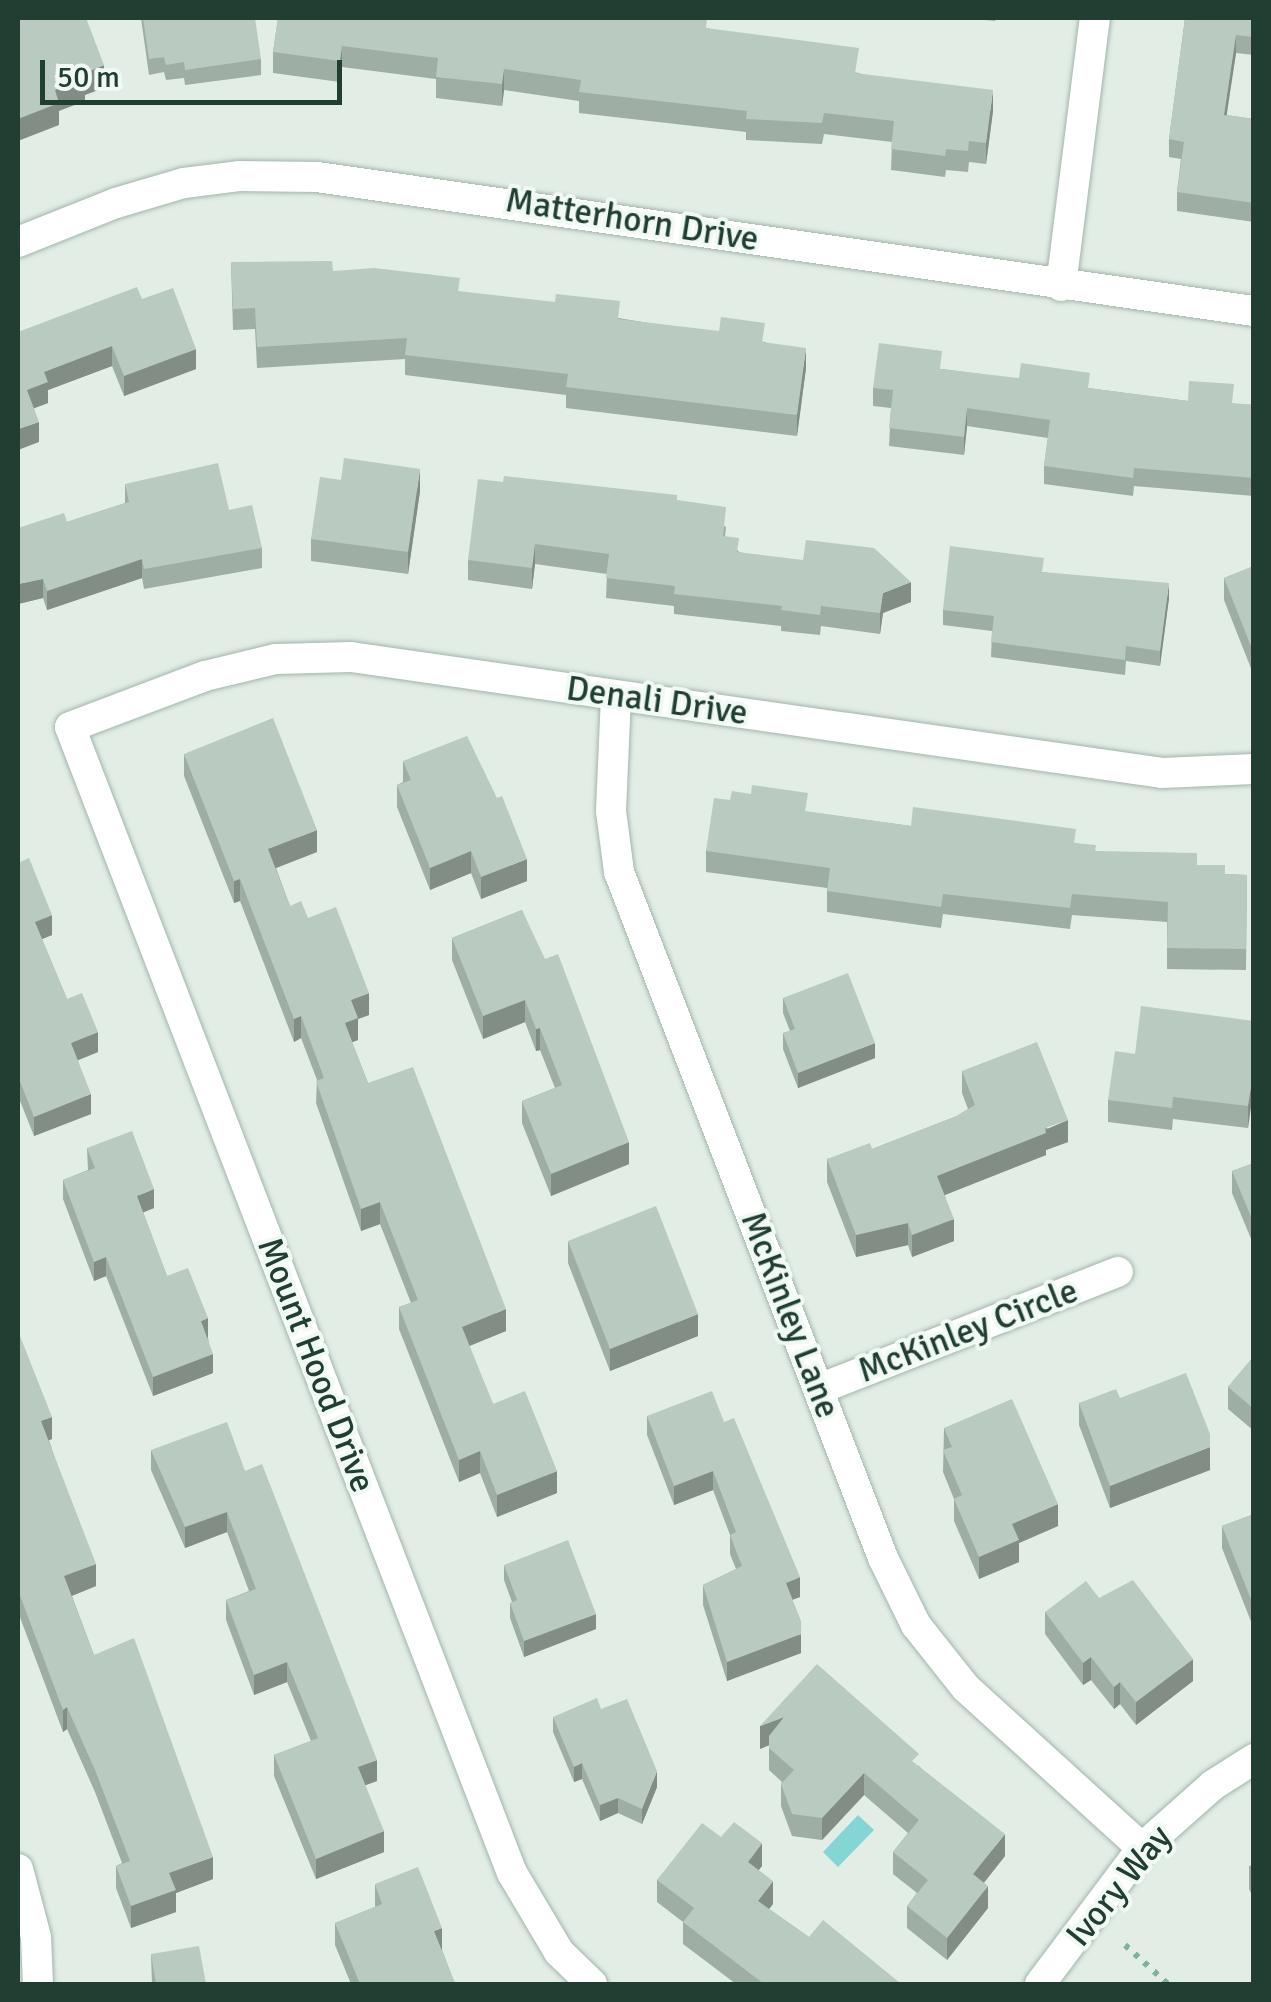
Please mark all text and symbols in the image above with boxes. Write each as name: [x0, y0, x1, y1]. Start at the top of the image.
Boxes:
scale bar: [45, 40, 348, 102]
text: 50 m: [57, 59, 120, 96]
street label: Matterhorn Drive: [503, 179, 761, 261]
street label: Denali Drive: [564, 667, 750, 735]
street label: McKinley Lane: [731, 1206, 849, 1424]
street label: Mount Hood Drive: [248, 1232, 384, 1498]
street label: McKinley Circle: [852, 1270, 1084, 1392]
street label: Ivory Way: [1057, 1817, 1181, 1955]

